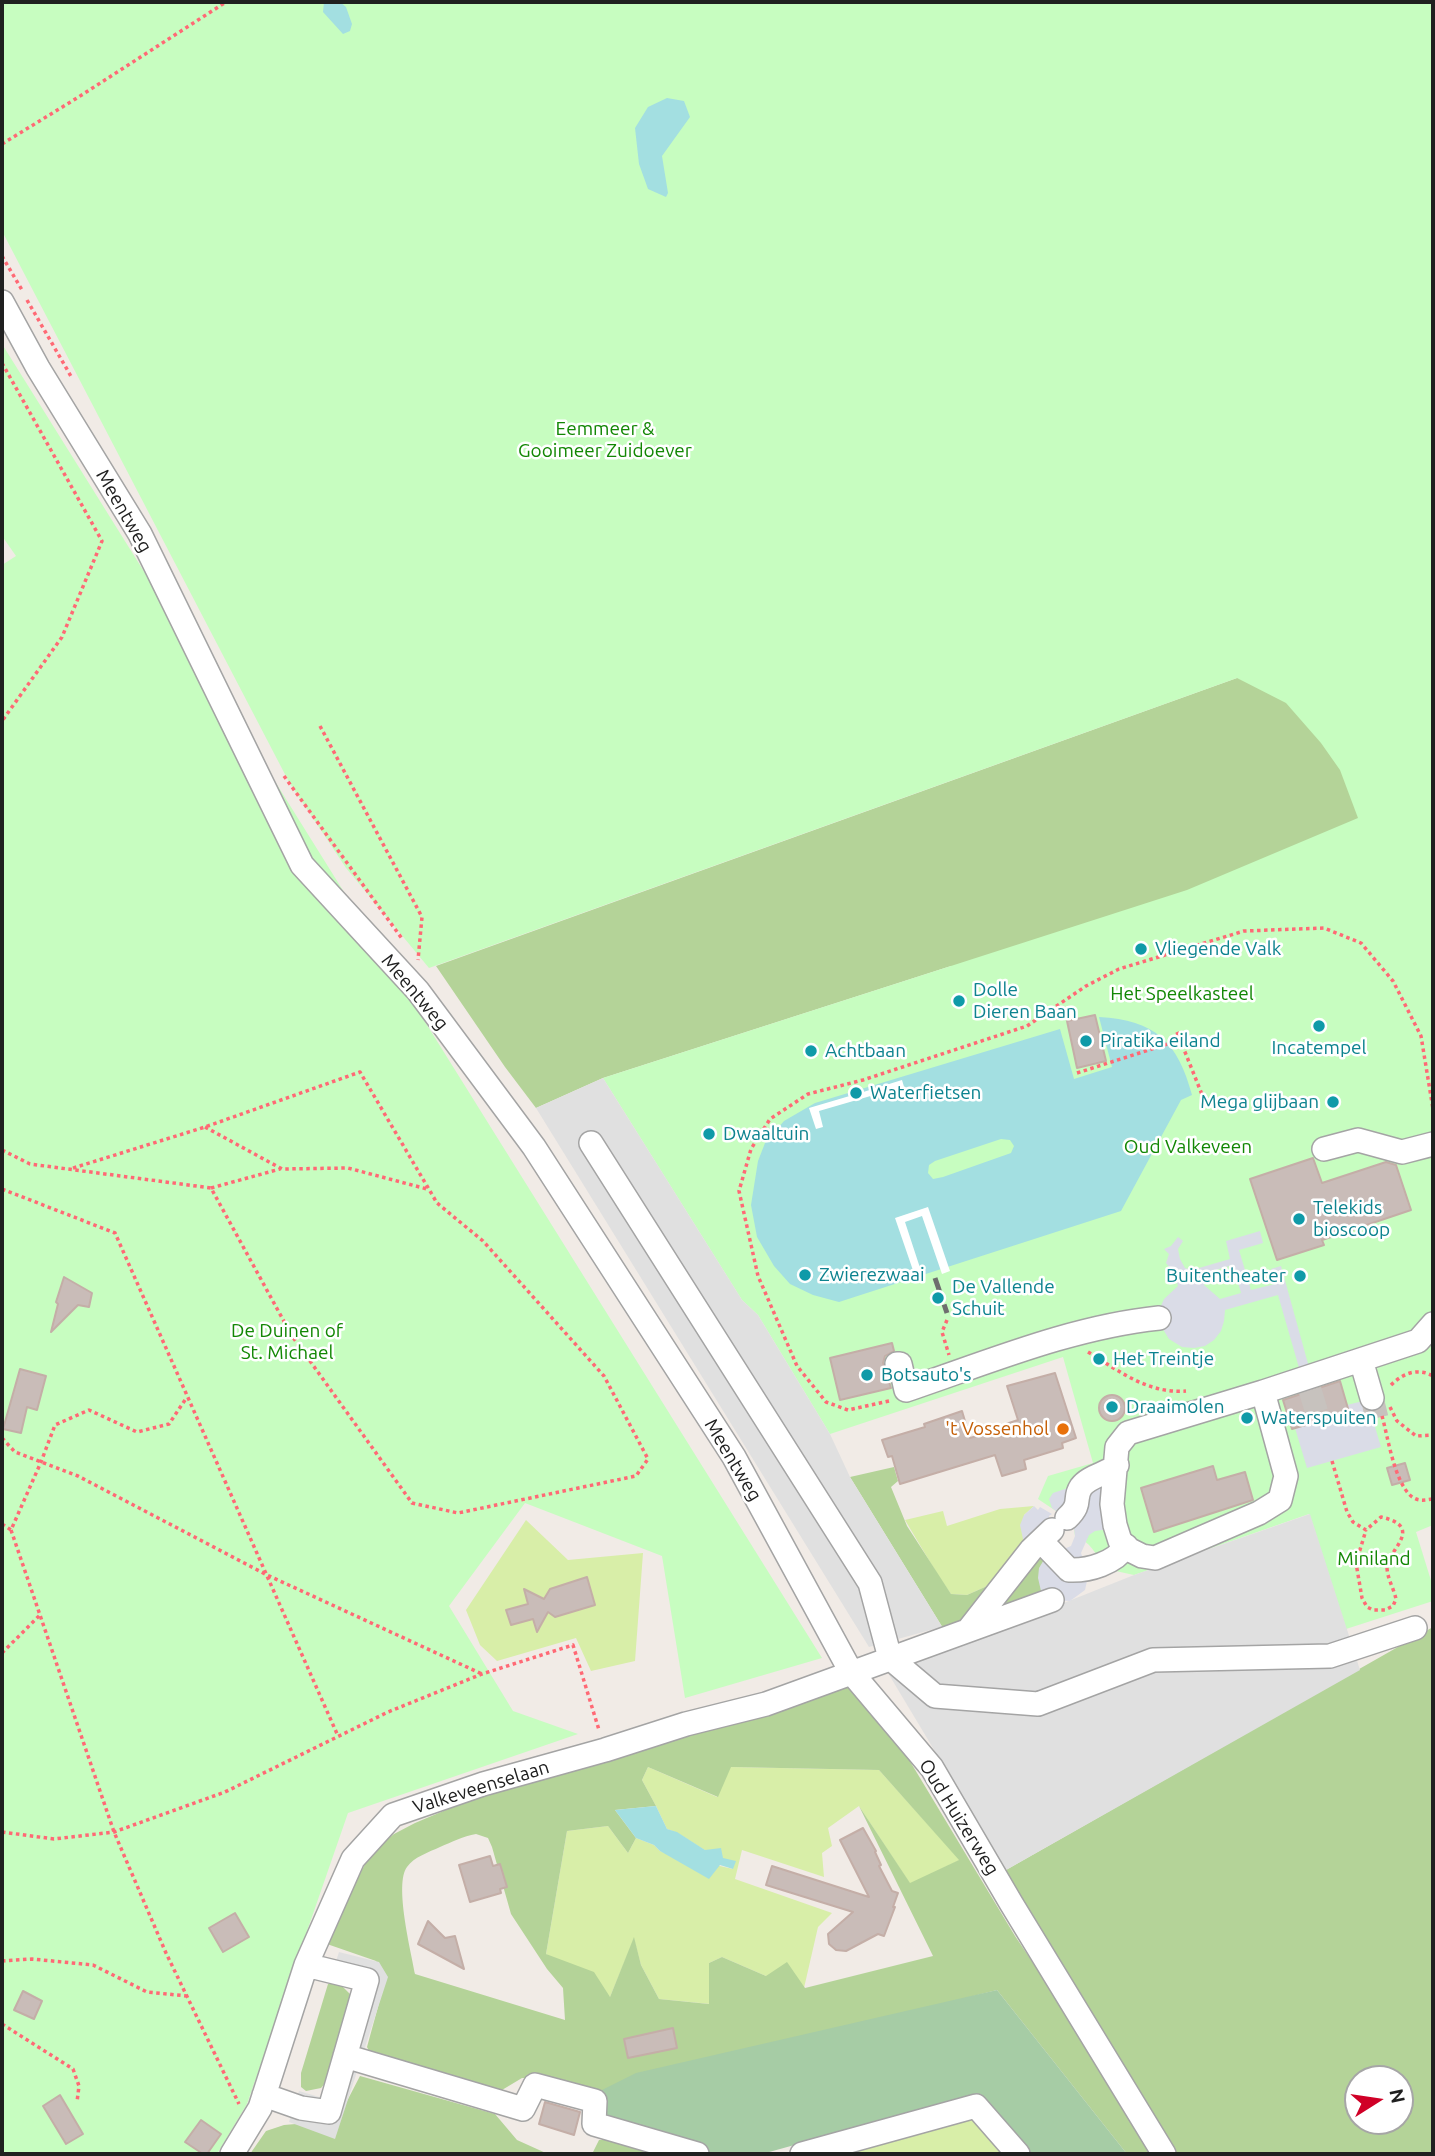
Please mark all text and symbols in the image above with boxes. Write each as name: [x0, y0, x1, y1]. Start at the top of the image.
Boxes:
park label: Eemmeer & Gooimeer Zuidoever: [518, 418, 692, 462]
street label: Meentweg: [91, 465, 157, 557]
place label: Vliegende Valk: [1155, 938, 1281, 960]
marker: Vliegende Valk: [1133, 941, 1149, 957]
street label: Meentweg: [377, 949, 453, 1035]
place label: Dolle Dieren Baan: [973, 979, 1077, 1023]
park label: Het Speelkasteel: [1110, 983, 1254, 1005]
marker: Dolle Dieren Baan: [951, 993, 967, 1009]
marker: Incatempel: [1311, 1018, 1327, 1034]
place label: Piratika eiland: [1100, 1030, 1221, 1052]
marker: Piratika eiland: [1078, 1033, 1094, 1049]
place label: Incatempel: [1271, 1037, 1367, 1059]
place label: Achtbaan: [825, 1040, 906, 1062]
marker: Achtbaan: [803, 1043, 819, 1059]
place label: Waterfietsen: [870, 1082, 981, 1104]
marker: Waterfietsen: [848, 1085, 864, 1101]
place label: Mega glijbaan: [1200, 1091, 1319, 1113]
marker: Mega glijbaan: [1325, 1094, 1341, 1110]
place label: Dwaaltuin: [723, 1123, 809, 1145]
marker: Dwaaltuin: [701, 1126, 717, 1142]
park label: Oud Valkeveen: [1124, 1136, 1252, 1158]
place label: Telekids bioscoop: [1313, 1197, 1390, 1241]
marker: Telekids bioscoop: [1291, 1211, 1307, 1227]
place label: Zwierezwaai: [819, 1264, 925, 1286]
place label: Buitentheater: [1166, 1265, 1286, 1287]
marker: Zwierezwaai: [797, 1267, 813, 1283]
marker: Buitentheater: [1292, 1268, 1308, 1284]
place label: De Vallende Schuit: [952, 1276, 1055, 1320]
marker: De Vallende Schuit: [930, 1290, 946, 1306]
park label: De Duinen of St. Michael: [231, 1320, 343, 1364]
place label: Het Treintje: [1113, 1348, 1214, 1370]
marker: Het Treintje: [1091, 1351, 1107, 1367]
place label: Botsauto's: [881, 1364, 971, 1386]
marker: Botsauto's: [859, 1367, 875, 1383]
place label: Draaimolen: [1126, 1396, 1225, 1418]
marker: Draaimolen: [1104, 1399, 1120, 1415]
place label: Waterspuiten: [1261, 1407, 1377, 1429]
marker: Waterspuiten: [1239, 1410, 1255, 1426]
street label: Meentweg: [700, 1415, 766, 1505]
place label: 't Vossenhol: [945, 1418, 1049, 1440]
marker: 't Vossenhol: [1055, 1421, 1071, 1437]
park label: Miniland: [1337, 1548, 1411, 1570]
street label: Valkeveenselaan: [410, 1755, 552, 1819]
street label: Oud Huizerweg: [914, 1755, 1004, 1879]
north arrow: [1344, 2065, 1414, 2135]
text: N: [1385, 2087, 1410, 2105]

